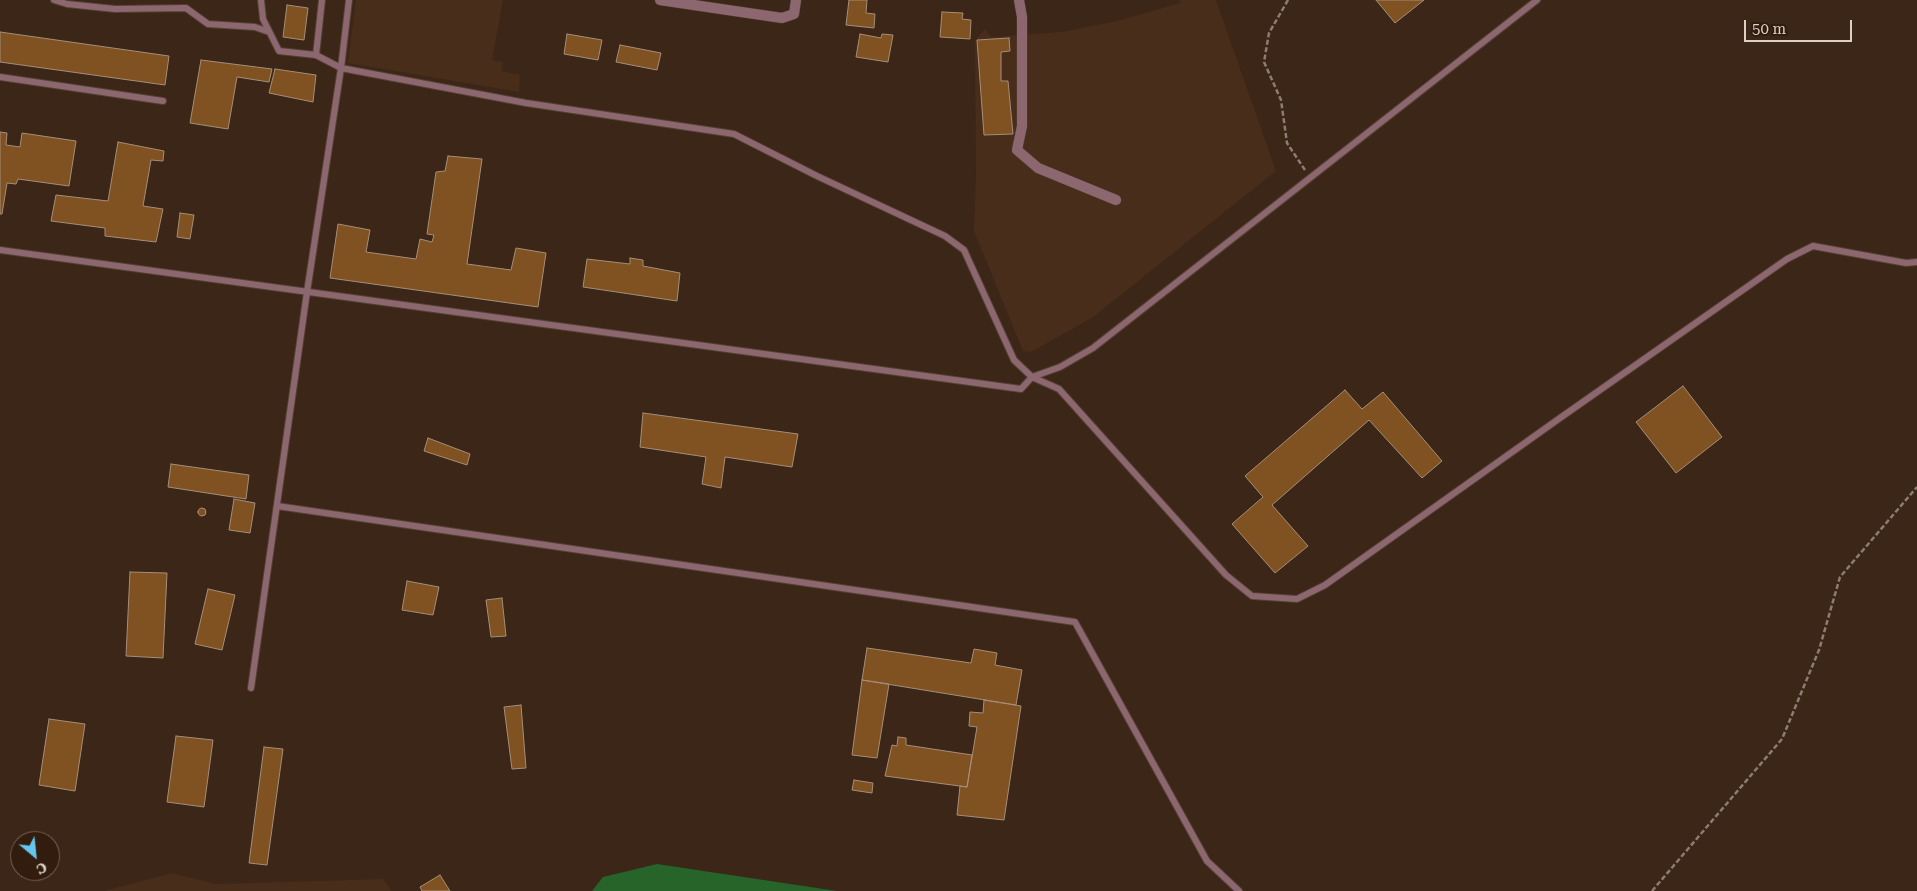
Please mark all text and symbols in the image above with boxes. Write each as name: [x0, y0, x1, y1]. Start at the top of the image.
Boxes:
scale bar: [1747, 10, 1854, 42]
text: 50 m: [1752, 20, 1786, 38]
north arrow: [10, 831, 60, 881]
text: С: [33, 859, 50, 878]

